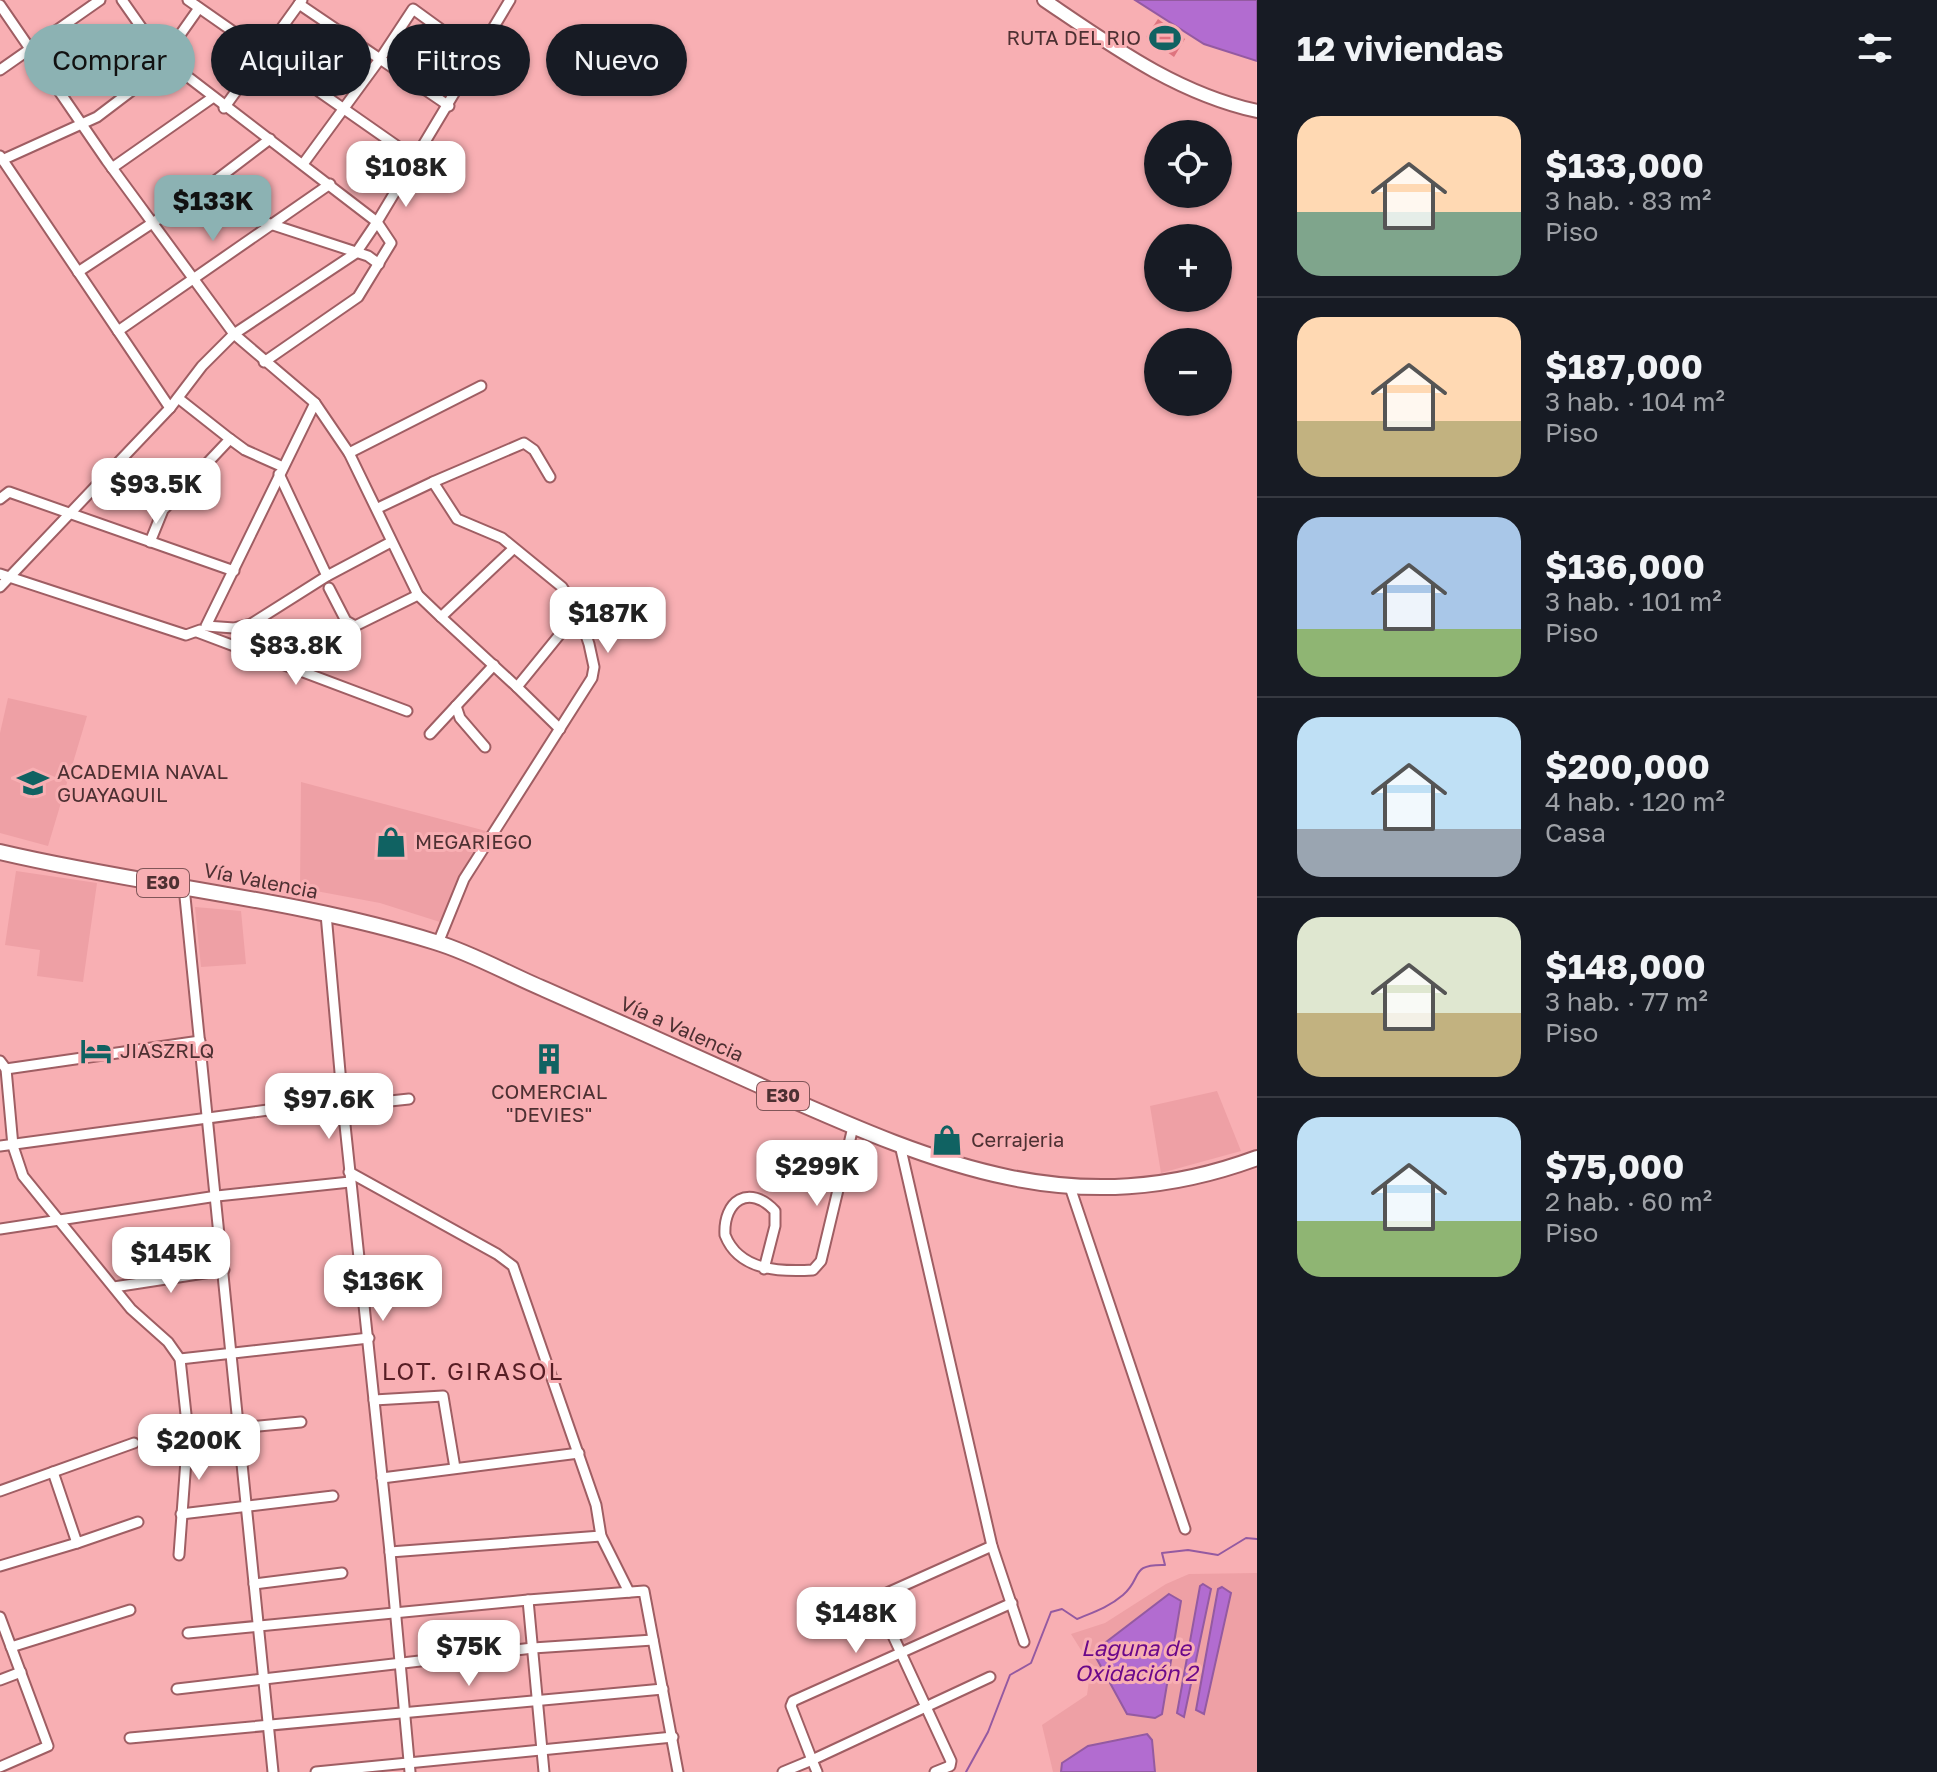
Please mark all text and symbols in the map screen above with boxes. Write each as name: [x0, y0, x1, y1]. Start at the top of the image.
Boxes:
sports icon: RUTA DEL RIO: [1148, 21, 1182, 55]
chip: Comprar: [24, 24, 195, 96]
chip: Alquilar: [211, 24, 371, 96]
chip: Filtros: [387, 24, 530, 96]
chip: Nuevo: [546, 24, 687, 96]
place label: RUTA DEL RIO: [1007, 25, 1141, 49]
icon: filters: [1853, 26, 1897, 70]
text: 12 viviendas: [1297, 28, 1503, 68]
map controls: [1144, 120, 1232, 416]
button: locate: [1144, 120, 1232, 208]
pin: $108K: [350, 141, 462, 209]
text: $133,000: [1545, 145, 1704, 185]
icon: home: [1361, 148, 1457, 244]
text: $108K: [364, 151, 448, 182]
pin: $133K: [157, 175, 269, 243]
text: $133K: [172, 185, 254, 216]
text: 3 hab. · 83 m²: [1545, 185, 1711, 216]
text: Piso: [1545, 216, 1598, 247]
button: +: [1144, 224, 1232, 312]
button: −: [1144, 328, 1232, 416]
text: $187,000: [1545, 346, 1703, 386]
icon: home: [1361, 349, 1457, 445]
text: 3 hab. · 104 m²: [1545, 386, 1725, 417]
text: Piso: [1545, 417, 1598, 448]
pin: $93.5K: [91, 458, 221, 526]
text: $93.5K: [110, 468, 202, 499]
text: $136,000: [1545, 546, 1705, 586]
icon: home: [1361, 549, 1457, 645]
text: 3 hab. · 101 m²: [1545, 586, 1722, 617]
pin: $187K: [552, 587, 664, 655]
text: $187K: [568, 597, 648, 628]
text: Piso: [1545, 617, 1598, 648]
pin: $83.8K: [231, 619, 361, 687]
text: $83.8K: [249, 629, 343, 660]
text: $200,000: [1545, 746, 1710, 786]
icon: home: [1361, 749, 1457, 845]
place label: ACADEMIA NAVAL GUAYAQUIL: [57, 759, 228, 806]
school or university icon: ACADEMIA NAVAL GUAYAQUIL: [16, 766, 50, 800]
text: 4 hab. · 120 m²: [1545, 786, 1725, 817]
text: Casa: [1545, 817, 1606, 848]
shop icon: MEGARIEGO: [374, 825, 408, 859]
place label: MEGARIEGO: [415, 829, 532, 853]
street label: Vía Valencia: [202, 857, 321, 903]
road number: E30: [137, 869, 189, 897]
text: $148,000: [1545, 946, 1705, 986]
icon: home: [1361, 949, 1457, 1045]
text: 3 hab. · 77 m²: [1545, 986, 1708, 1017]
street label: Vía a Valencia: [617, 990, 748, 1066]
text: Piso: [1545, 1017, 1598, 1048]
hotel icon: JIASZRLQ: [79, 1034, 113, 1068]
place label: JIASZRLQ: [120, 1038, 214, 1062]
building icon: COMERCIAL "DEVIES": [532, 1042, 566, 1076]
pin: $97.6K: [264, 1073, 394, 1141]
place label: COMERCIAL "DEVIES": [491, 1079, 607, 1126]
road number: E30: [757, 1082, 809, 1110]
text: $97.6K: [283, 1083, 375, 1114]
shop icon: Cerrajeria: [930, 1123, 964, 1157]
place label: Cerrajeria: [971, 1127, 1064, 1151]
pin: $299K: [761, 1140, 873, 1208]
text: $75,000: [1545, 1146, 1684, 1186]
icon: home: [1361, 1149, 1457, 1245]
text: $299K: [774, 1150, 860, 1181]
text: 2 hab. · 60 m²: [1545, 1186, 1712, 1217]
text: Piso: [1545, 1217, 1598, 1248]
pin: $145K: [115, 1227, 227, 1295]
text: $145K: [130, 1237, 212, 1268]
pin: $136K: [327, 1255, 439, 1323]
text: $136K: [342, 1265, 424, 1296]
district label: LOT. GIRASOL: [382, 1356, 564, 1385]
pin: $200K: [143, 1414, 255, 1482]
text: $200K: [156, 1424, 242, 1455]
pin: $148K: [800, 1587, 912, 1655]
text: $148K: [815, 1597, 897, 1628]
pin: $75K: [422, 1620, 516, 1688]
text: $75K: [436, 1630, 502, 1661]
water label: Laguna de Oxidación 2: [1075, 1634, 1200, 1686]

